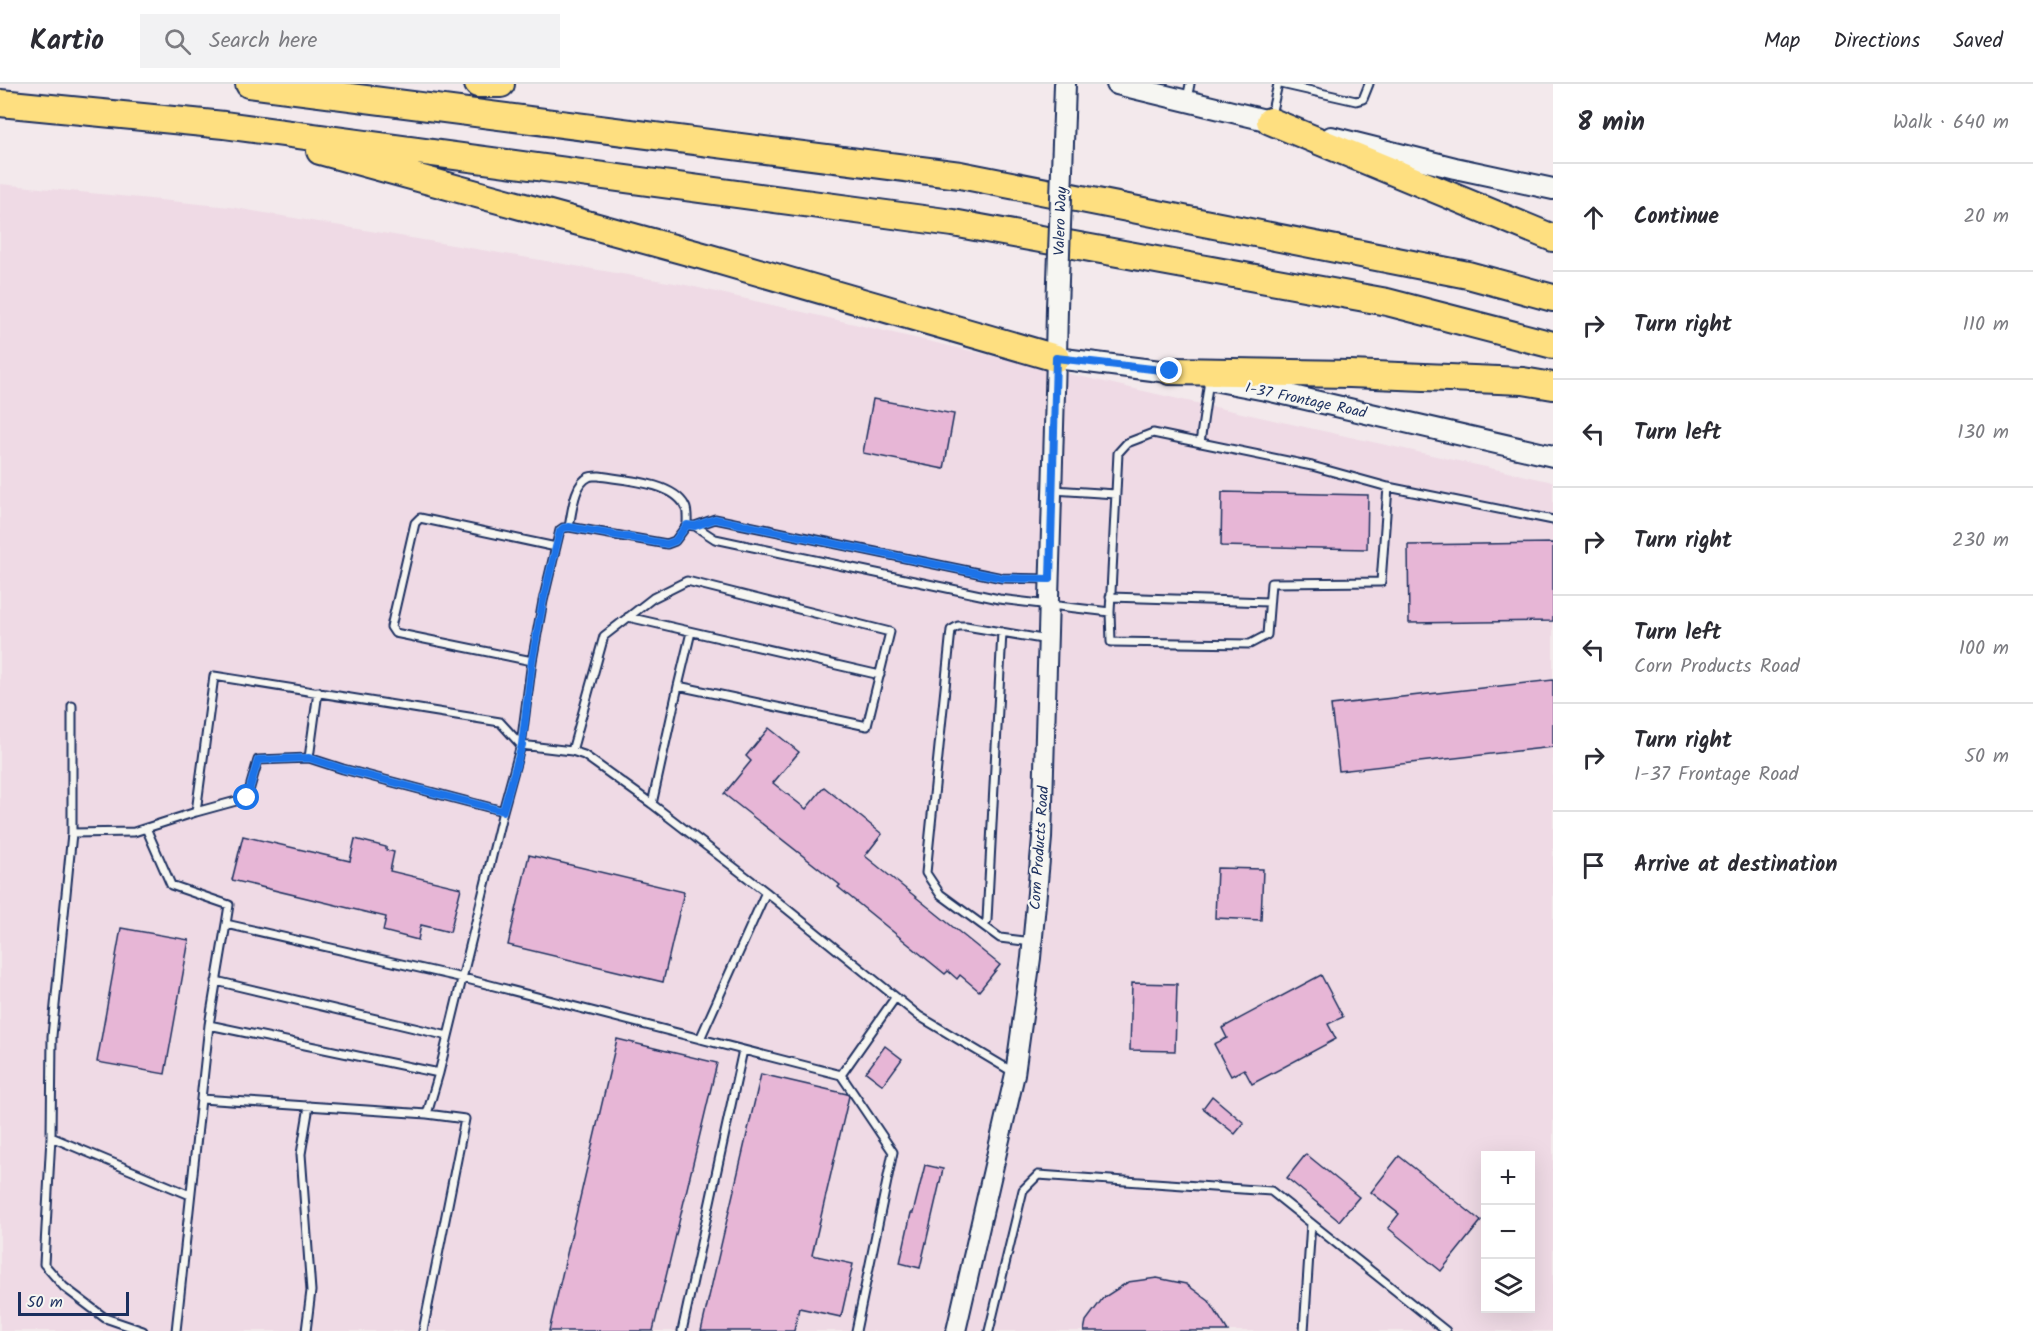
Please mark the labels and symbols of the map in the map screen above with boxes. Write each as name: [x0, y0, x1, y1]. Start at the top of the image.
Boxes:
street label: Valero Way: [1048, 185, 1074, 256]
route end: [1156, 357, 1182, 383]
street label: I-37 Frontage Road: [1243, 376, 1369, 426]
route start: [233, 784, 259, 810]
street label: Corn Products Road: [1024, 785, 1056, 911]
scale bar: [18, 1289, 129, 1316]

